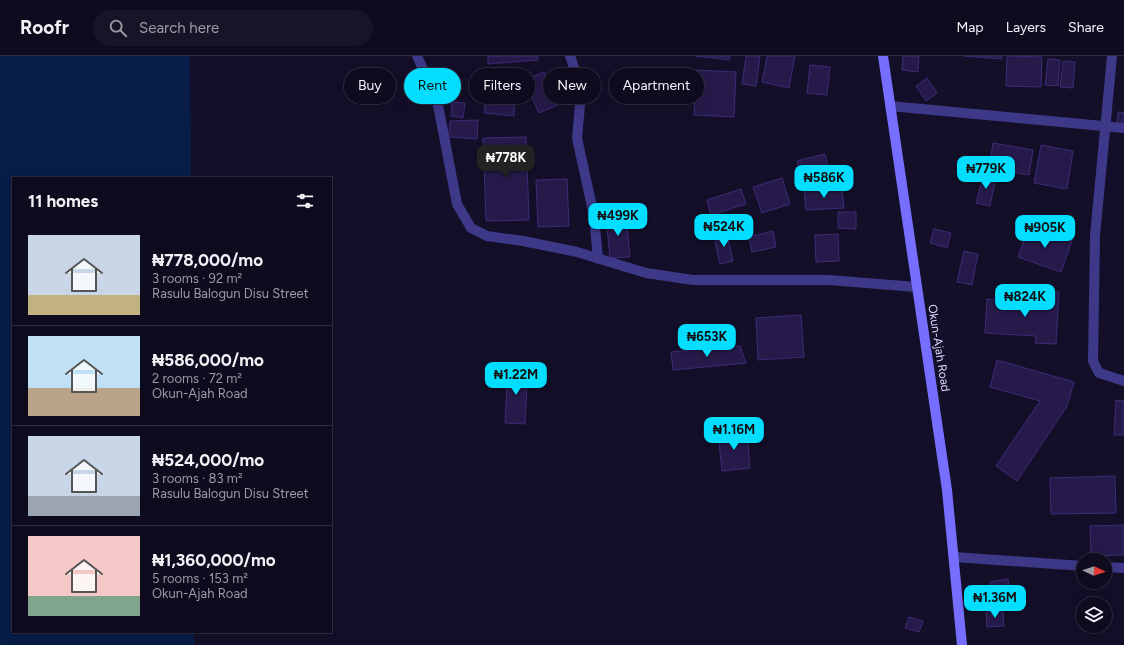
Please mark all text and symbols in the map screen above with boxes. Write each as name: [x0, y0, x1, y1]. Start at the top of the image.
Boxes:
search box: [93, 10, 373, 46]
text: Roofr: [20, 16, 69, 39]
icon: search: [107, 17, 129, 39]
text: Search here: [139, 19, 219, 37]
text: Map: [956, 19, 984, 36]
text: Layers: [1006, 19, 1046, 36]
text: Share: [1068, 19, 1104, 36]
chip: Buy: [344, 68, 396, 104]
chip: Rent: [404, 68, 461, 104]
chip: Filters: [469, 68, 535, 104]
chip: New: [543, 68, 601, 104]
chip: Apartment: [609, 68, 704, 104]
pin: ₦778K: [478, 145, 534, 179]
text: ₦778K: [486, 150, 526, 165]
pin: ₦779K: [958, 156, 1014, 190]
text: ₦779K: [966, 161, 1006, 176]
pin: ₦586K: [796, 165, 852, 199]
text: ₦586K: [803, 170, 845, 185]
icon: filters: [294, 190, 316, 212]
text: 11 homes: [28, 191, 98, 211]
pin: ₦499K: [590, 203, 646, 237]
text: ₦499K: [597, 208, 639, 223]
pin: ₦524K: [696, 214, 752, 248]
pin: ₦905K: [1017, 215, 1073, 249]
text: ₦524K: [703, 219, 745, 234]
text: ₦905K: [1024, 220, 1066, 235]
text: ₦778,000/mo: [152, 250, 263, 270]
icon: home: [60, 251, 108, 299]
text: 3 rooms · 92 m²: [152, 271, 242, 286]
pin: ₦824K: [997, 284, 1053, 318]
text: Rasulu Balogun Disu Street: [152, 286, 309, 301]
text: ₦824K: [1004, 289, 1046, 304]
street label: Okun-Ajah Road: [925, 303, 953, 393]
pin: ₦653K: [679, 324, 735, 358]
text: ₦653K: [687, 329, 727, 344]
text: ₦586,000/mo: [152, 350, 264, 370]
icon: home: [60, 352, 108, 400]
pin: ₦1.22M: [483, 362, 549, 396]
text: ₦1.22M: [494, 367, 538, 382]
text: 2 rooms · 72 m²: [152, 371, 242, 386]
text: Okun-Ajah Road: [152, 386, 248, 401]
pin: ₦1.16M: [701, 417, 767, 451]
text: ₦1.16M: [713, 422, 755, 437]
text: ₦524,000/mo: [152, 450, 264, 470]
icon: home: [60, 452, 108, 500]
text: 3 rooms · 83 m²: [152, 471, 243, 486]
text: Rasulu Balogun Disu Street: [152, 486, 309, 501]
text: ₦1,360,000/mo: [152, 550, 276, 570]
icon: home: [60, 552, 108, 600]
north arrow: [1076, 553, 1112, 589]
map controls: [1076, 553, 1112, 633]
text: 5 rooms · 153 m²: [152, 571, 248, 586]
pin: ₦1.36M: [962, 585, 1028, 619]
text: Okun-Ajah Road: [152, 586, 248, 601]
text: ₦1.36M: [973, 590, 1017, 605]
button: layers: [1076, 597, 1112, 633]

